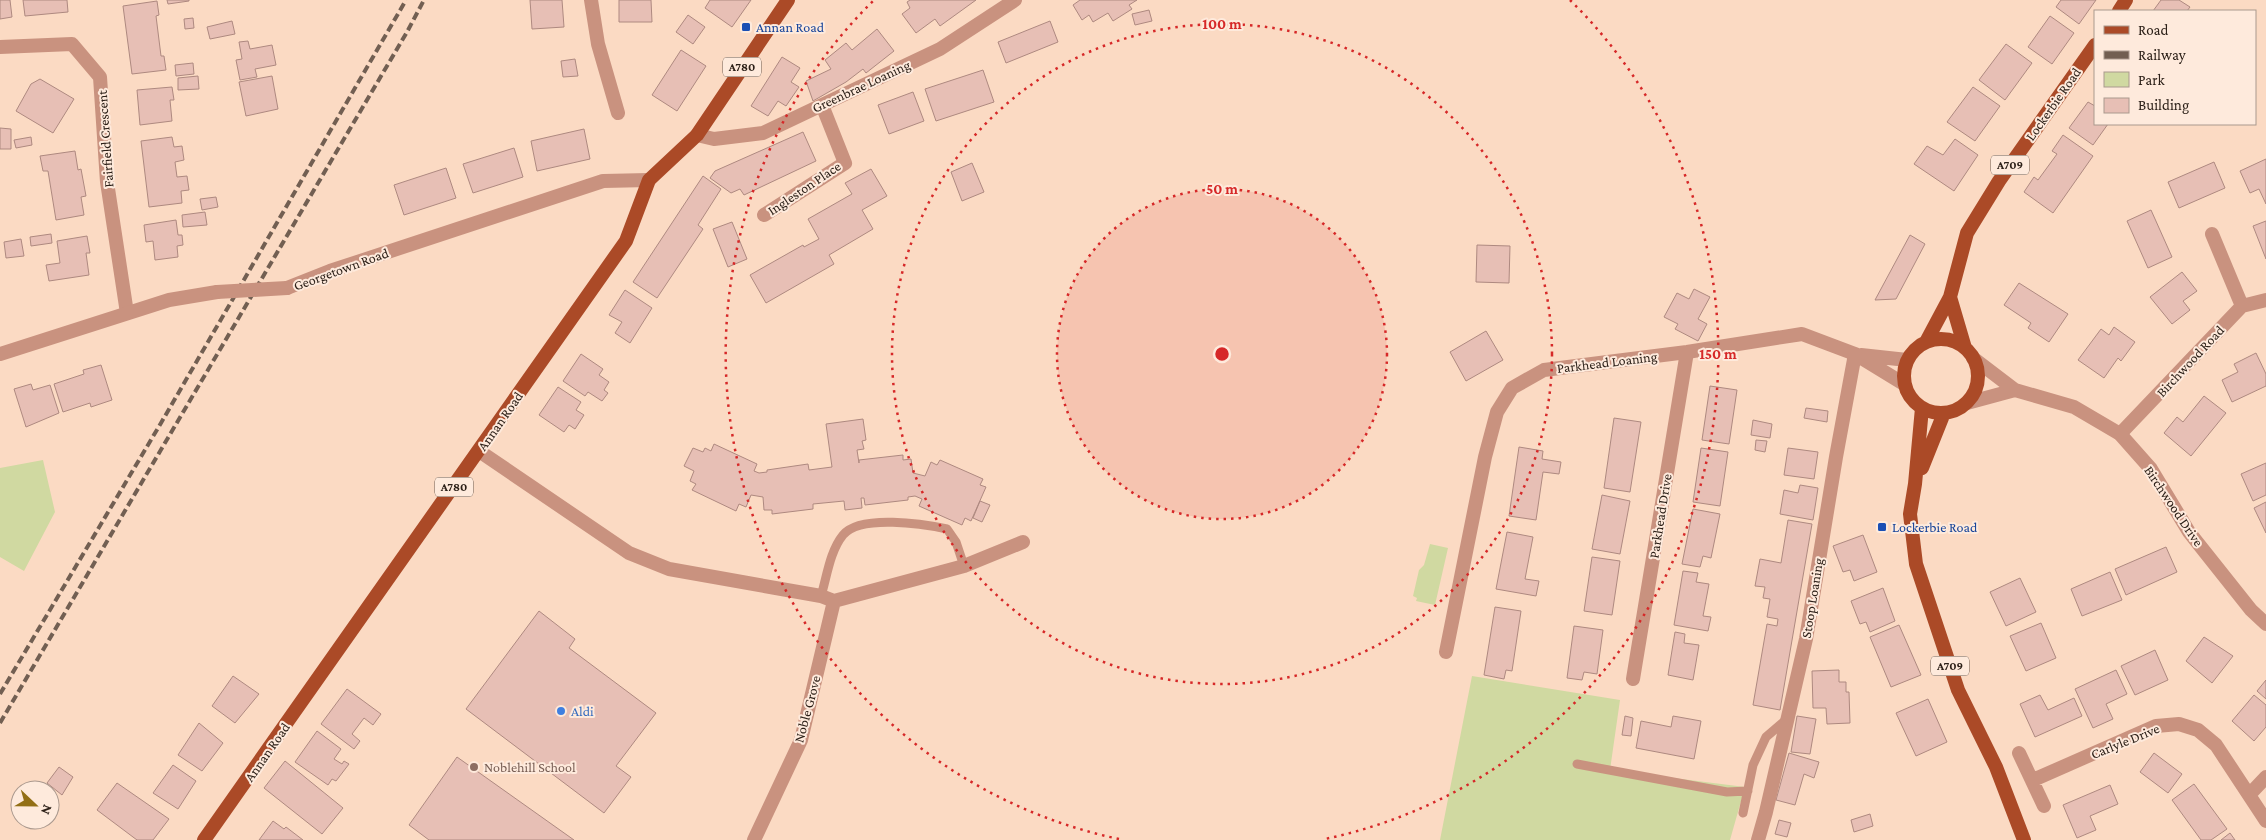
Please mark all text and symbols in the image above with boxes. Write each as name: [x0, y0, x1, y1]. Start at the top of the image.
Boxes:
legend: [2094, 10, 2256, 125]
text: 100 m: [1202, 16, 1242, 32]
place label: Annan Road: [756, 19, 825, 35]
marker: Annan Road: [740, 21, 752, 33]
text: Road: [2138, 22, 2169, 38]
text: Railway: [2138, 47, 2186, 64]
street label: Greenbrae Loaning: [809, 56, 913, 116]
road number: A780: [723, 58, 761, 76]
street label: Lockerbie Road: [2022, 64, 2084, 144]
text: Park: [2138, 72, 2165, 88]
street label: Fairfield Crescent: [94, 89, 116, 188]
text: Building: [2138, 97, 2189, 114]
road number: A709: [1991, 156, 2029, 174]
street label: Ingleston Place: [764, 158, 844, 218]
text: 50 m: [1206, 181, 1238, 197]
street label: Georgetown Road: [291, 244, 391, 294]
street label: Birchwood Road: [2153, 322, 2228, 400]
centre of rings: [1213, 345, 1231, 363]
text: 150 m: [1699, 346, 1737, 362]
street label: Parkhead Loaning: [1556, 348, 1658, 376]
street label: Annan Road: [474, 388, 526, 453]
street label: Birchwood Drive: [2141, 463, 2207, 549]
street label: Parkhead Drive: [1645, 473, 1675, 559]
road number: A780: [435, 478, 473, 497]
place label: Lockerbie Road: [1892, 519, 1978, 535]
marker: Lockerbie Road: [1876, 521, 1888, 533]
street label: Stoop Loaning: [1798, 557, 1826, 639]
road number: A709: [1931, 656, 1969, 676]
street label: Noble Grove: [790, 674, 824, 744]
place label: Aldi: [571, 703, 594, 719]
marker: Aldi: [555, 705, 567, 717]
street label: Annan Road: [241, 719, 293, 784]
street label: Carlyle Drive: [2088, 720, 2162, 762]
place label: Noblehill School: [484, 759, 576, 775]
marker: Noblehill School: [468, 761, 480, 773]
north arrow: [10, 780, 60, 830]
text: N: [38, 802, 56, 818]

